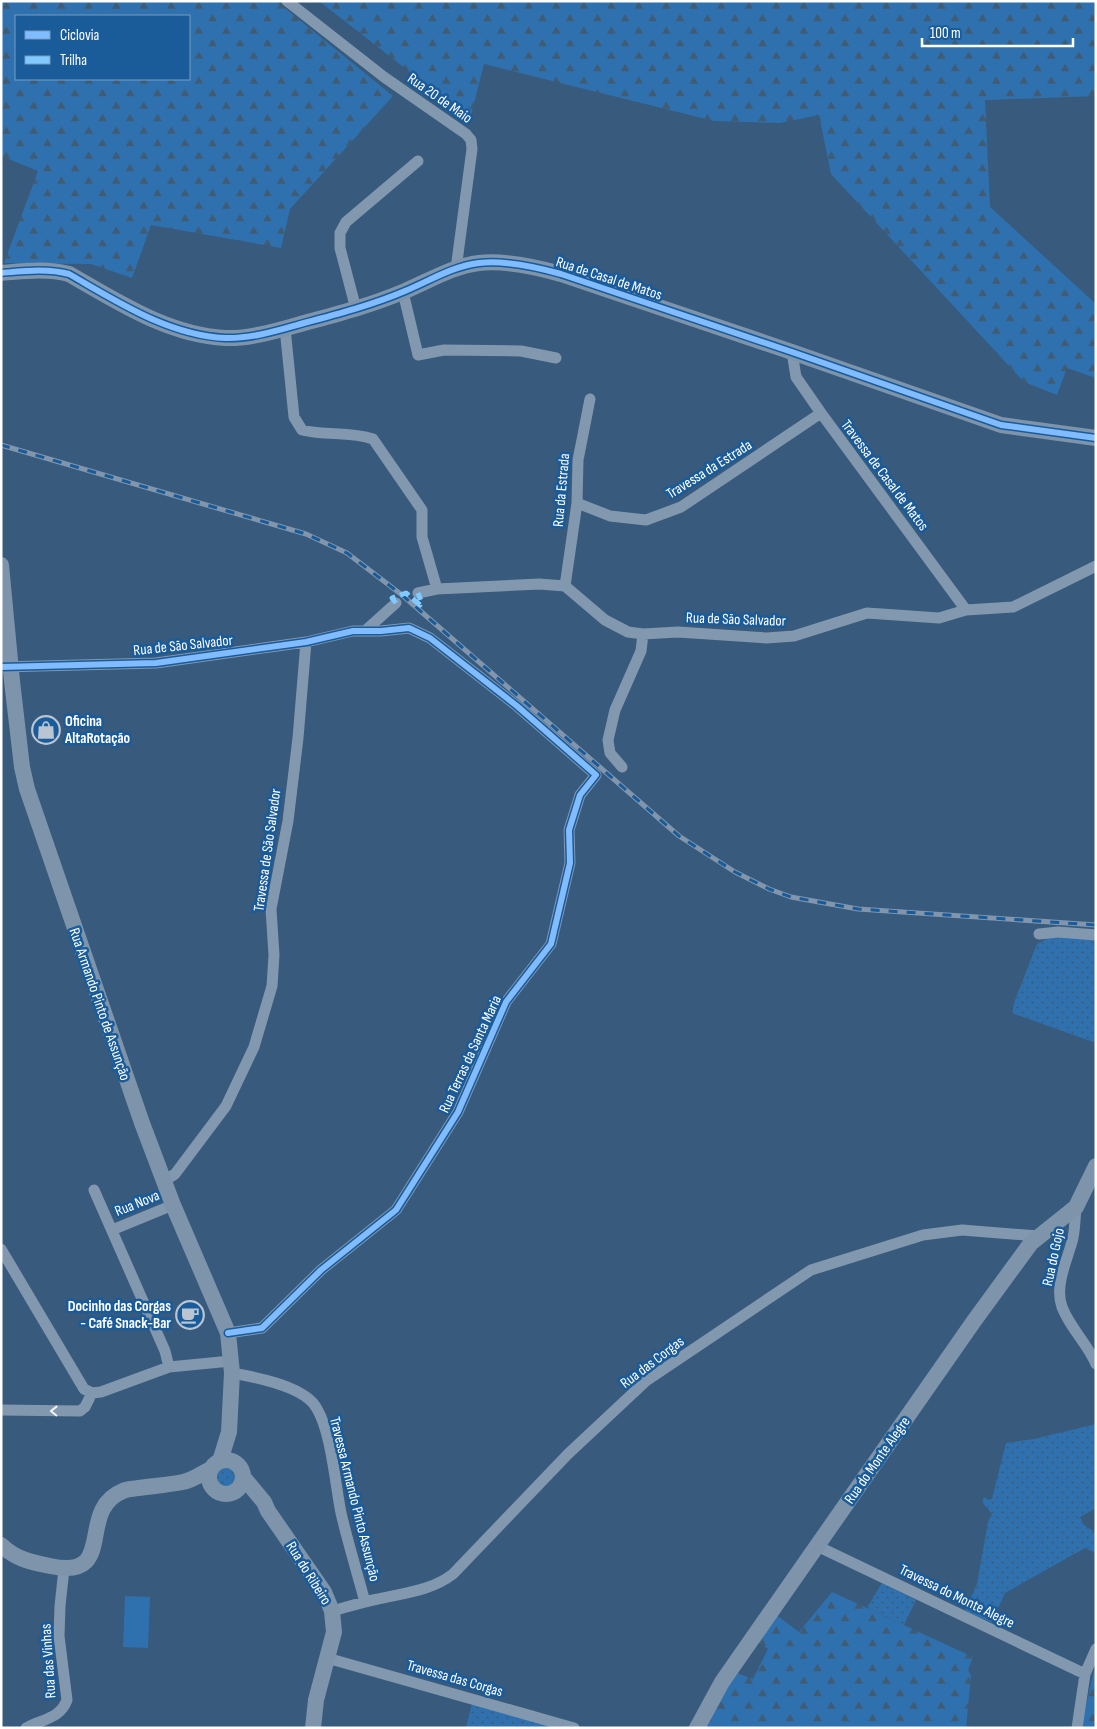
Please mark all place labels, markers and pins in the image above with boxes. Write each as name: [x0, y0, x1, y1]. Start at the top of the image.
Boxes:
place label: Oficina AltaRotação: [64, 712, 130, 748]
shop icon: Oficina AltaRotação: [31, 715, 61, 745]
place label: Docinho das Corgas - Café Snack-Bar: [68, 1297, 171, 1333]
cafe icon: Docinho das Corgas - Café Snack-Bar: [175, 1300, 205, 1330]

